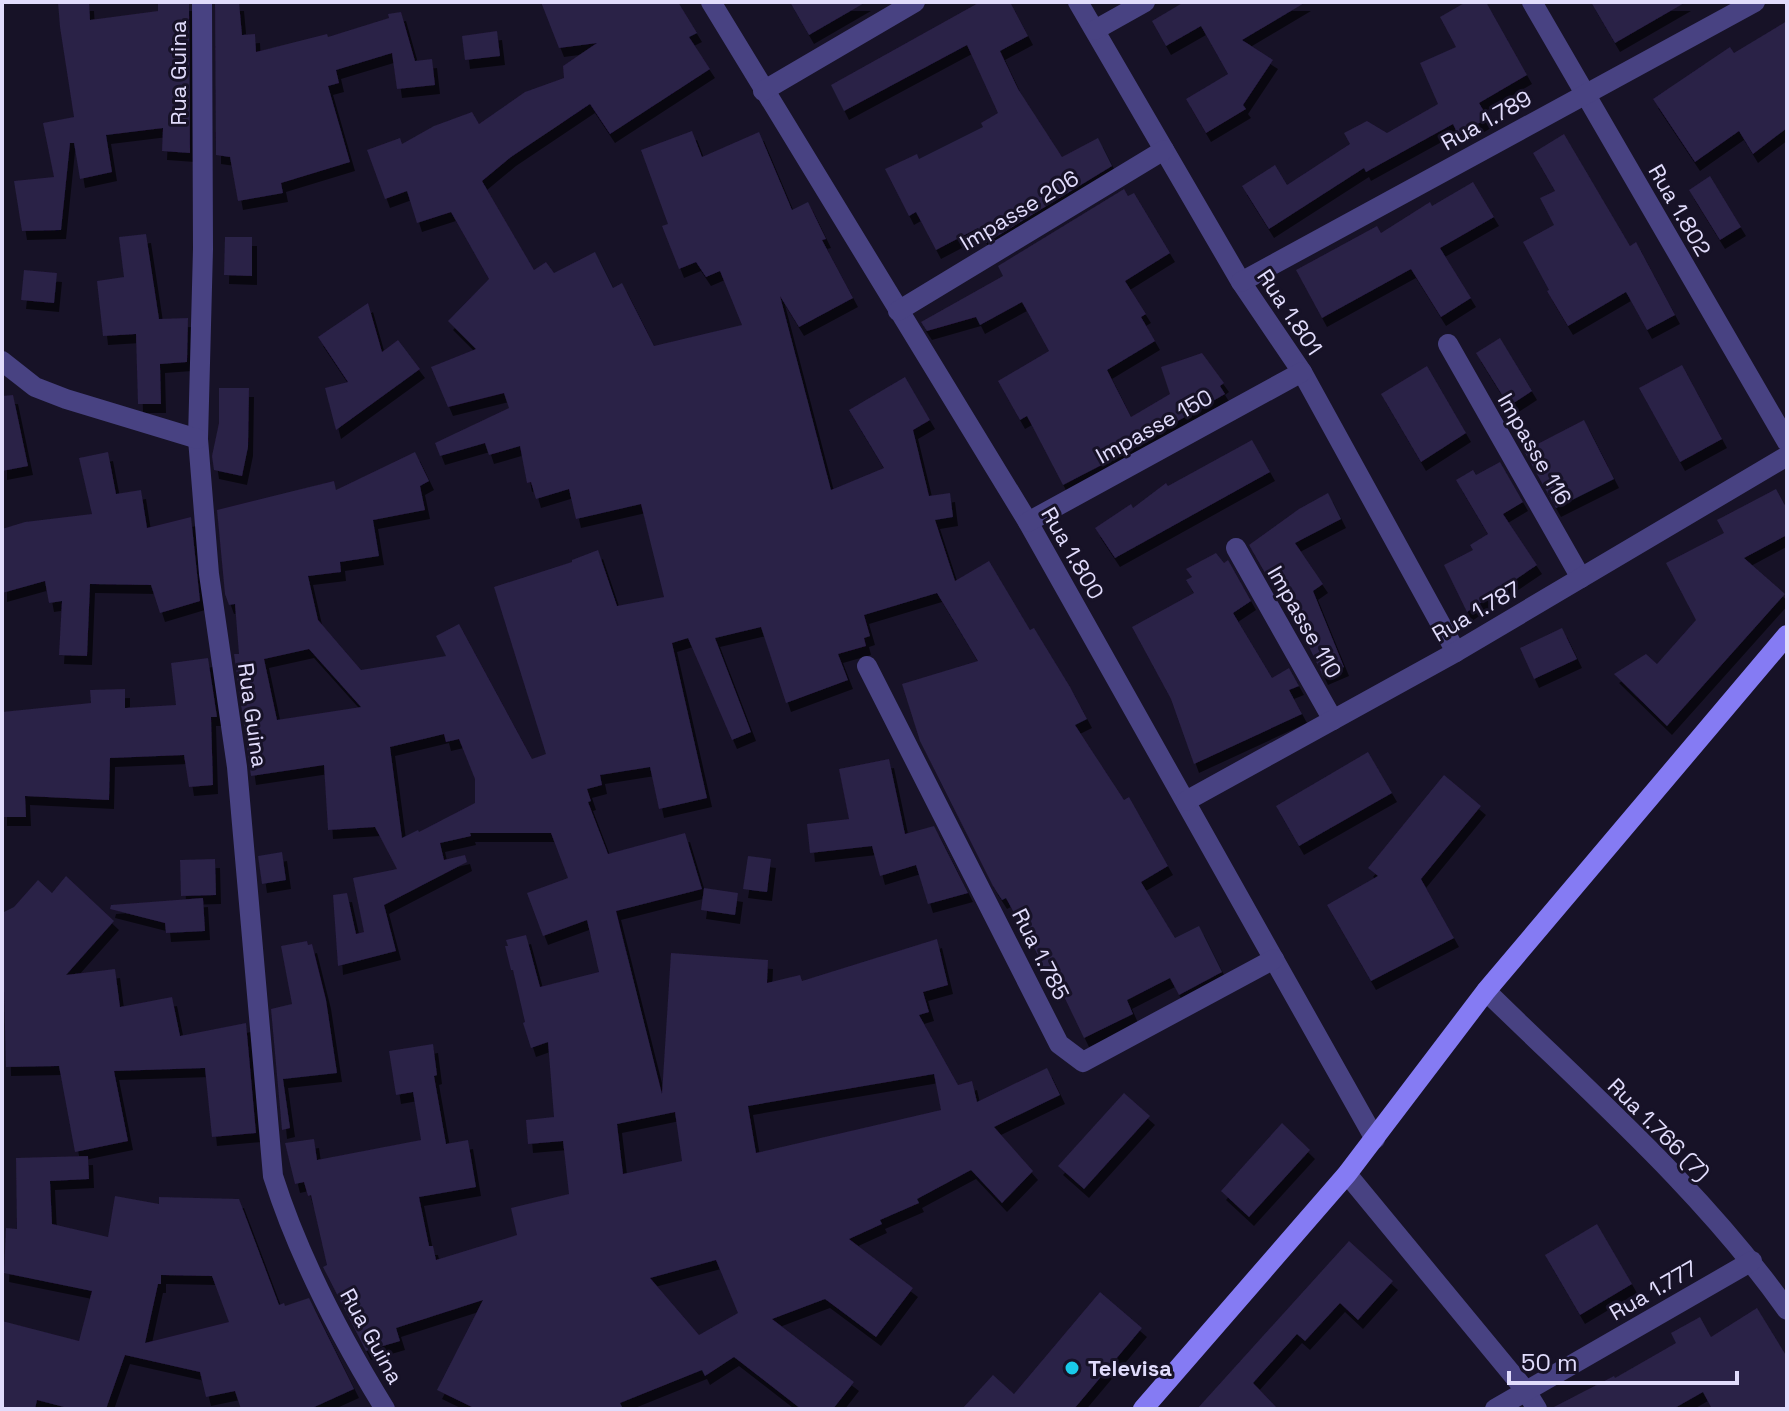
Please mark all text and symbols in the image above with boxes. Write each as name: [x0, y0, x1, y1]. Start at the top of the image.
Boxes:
street label: Rua Guina: [164, 20, 192, 126]
street label: Rua 1.789: [1436, 84, 1536, 156]
street label: Rua 1.802: [1643, 159, 1717, 261]
street label: Impasse 206: [954, 164, 1084, 256]
street label: Rua 1.801: [1251, 264, 1329, 360]
street label: Impasse 150: [1091, 382, 1217, 470]
street label: Impasse 116: [1492, 388, 1578, 510]
street label: Rua 1.800: [1035, 502, 1111, 604]
street label: Impasse 110: [1262, 561, 1348, 683]
street label: Rua 1.787: [1427, 574, 1525, 648]
street label: Rua Guina: [232, 661, 274, 769]
street label: Rua 1.785: [1006, 904, 1076, 1004]
street label: Rua 1.766 (7): [1602, 1072, 1716, 1186]
street label: Rua 1.777: [1604, 1254, 1702, 1326]
street label: Rua Guina: [334, 1283, 410, 1389]
scale bar: [1509, 1335, 1737, 1385]
text: 50 m: [1521, 1347, 1578, 1378]
place label: Televisa: [1088, 1354, 1172, 1382]
marker: Televisa: [1063, 1359, 1081, 1377]

